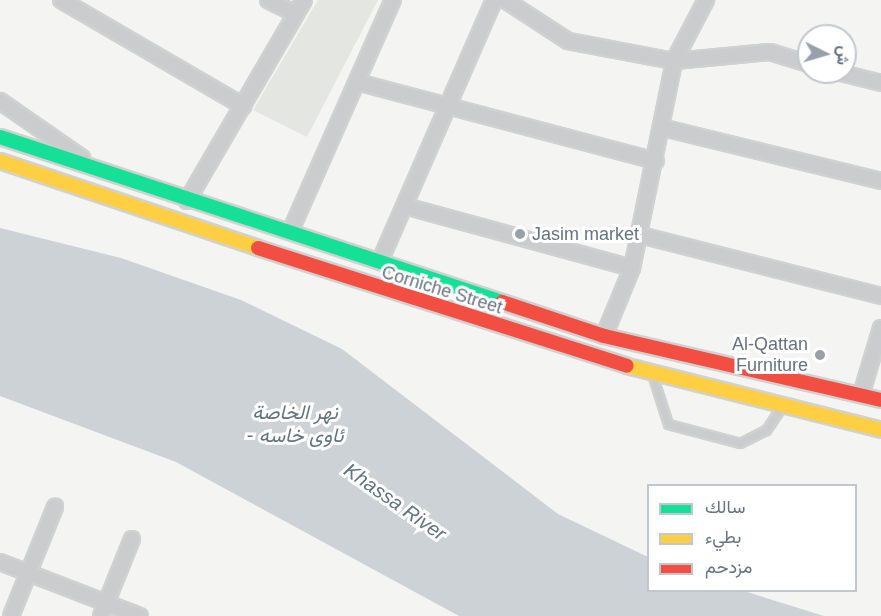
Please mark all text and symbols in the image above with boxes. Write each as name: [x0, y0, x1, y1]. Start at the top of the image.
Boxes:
north arrow: [797, 24, 857, 84]
text: ش: [834, 45, 853, 66]
place label: Jasim market: [532, 223, 639, 245]
marker: Jasim market: [513, 227, 527, 241]
street label: Corniche Street: [379, 261, 505, 319]
place label: Al-Qattan Furniture: [732, 334, 808, 376]
marker: Al-Qattan Furniture: [813, 348, 827, 362]
water label: نهر الخاصة - ئاوی خاسە: [247, 401, 343, 448]
water label: Khassa River: [339, 458, 451, 546]
legend: [647, 484, 857, 592]
text: سالك: [705, 497, 745, 517]
text: بطيء: [705, 527, 741, 547]
text: مزدحم: [705, 557, 752, 577]

